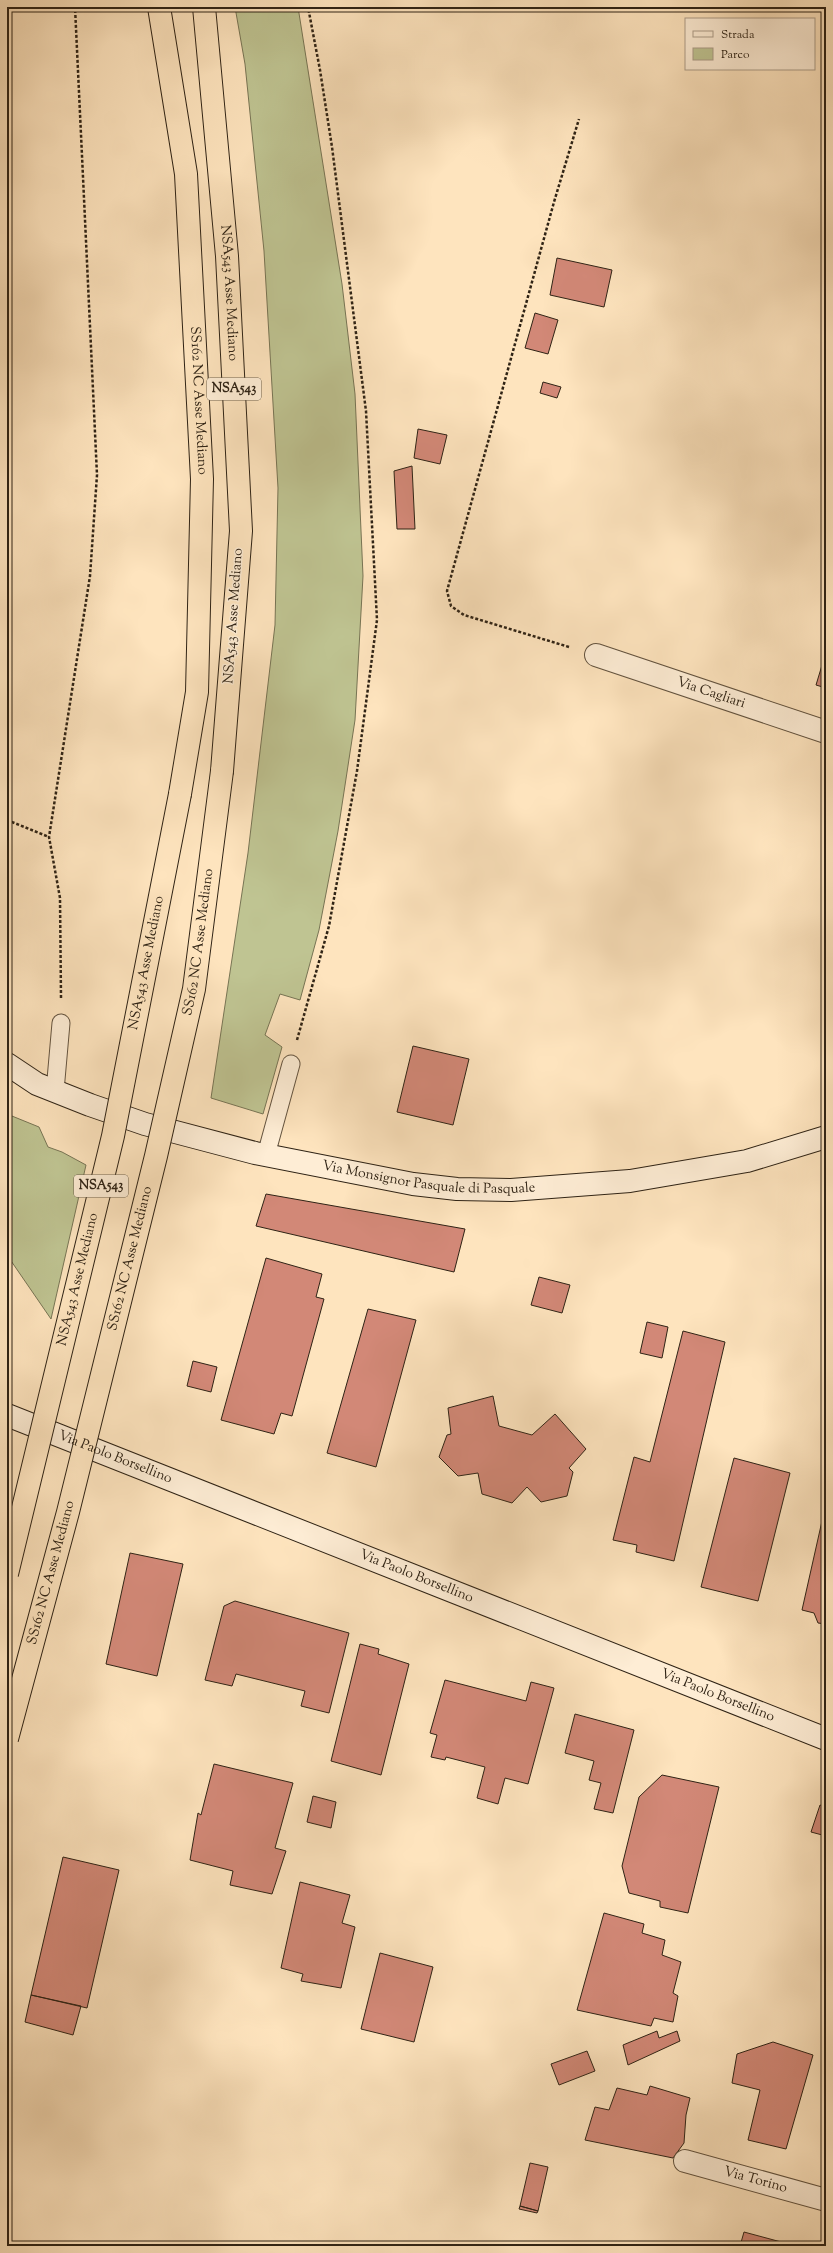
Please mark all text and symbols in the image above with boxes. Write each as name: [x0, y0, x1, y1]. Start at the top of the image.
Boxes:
legend: [685, 18, 815, 70]
text: Strada: [721, 26, 755, 44]
text: Parco: [721, 46, 750, 64]
street label: NSA543 Asse Mediano: [214, 224, 242, 362]
street label: SS162 NC Asse Mediano: [184, 326, 212, 476]
road number: NSA543: [207, 378, 261, 400]
street label: NSA543 Asse Mediano: [219, 547, 249, 685]
street label: Via Cagliari: [674, 673, 748, 714]
street label: SS162 NC Asse Mediano: [178, 867, 219, 1018]
street label: NSA543 Asse Mediano: [124, 894, 170, 1032]
street label: Via Monsignor Pasquale di Pasquale: [320, 1156, 536, 1200]
road number: NSA543: [74, 1175, 128, 1197]
street label: SS162 NC Asse Mediano: [103, 1184, 158, 1333]
street label: NSA543 Asse Mediano: [53, 1211, 104, 1348]
street label: Via Paolo Borsellino: [55, 1426, 175, 1489]
street label: SS162 NC Asse Mediano: [23, 1498, 80, 1647]
street label: Via Paolo Borsellino: [356, 1545, 477, 1609]
street label: Via Paolo Borsellino: [657, 1664, 778, 1728]
street label: Via Torino: [721, 2162, 790, 2199]

